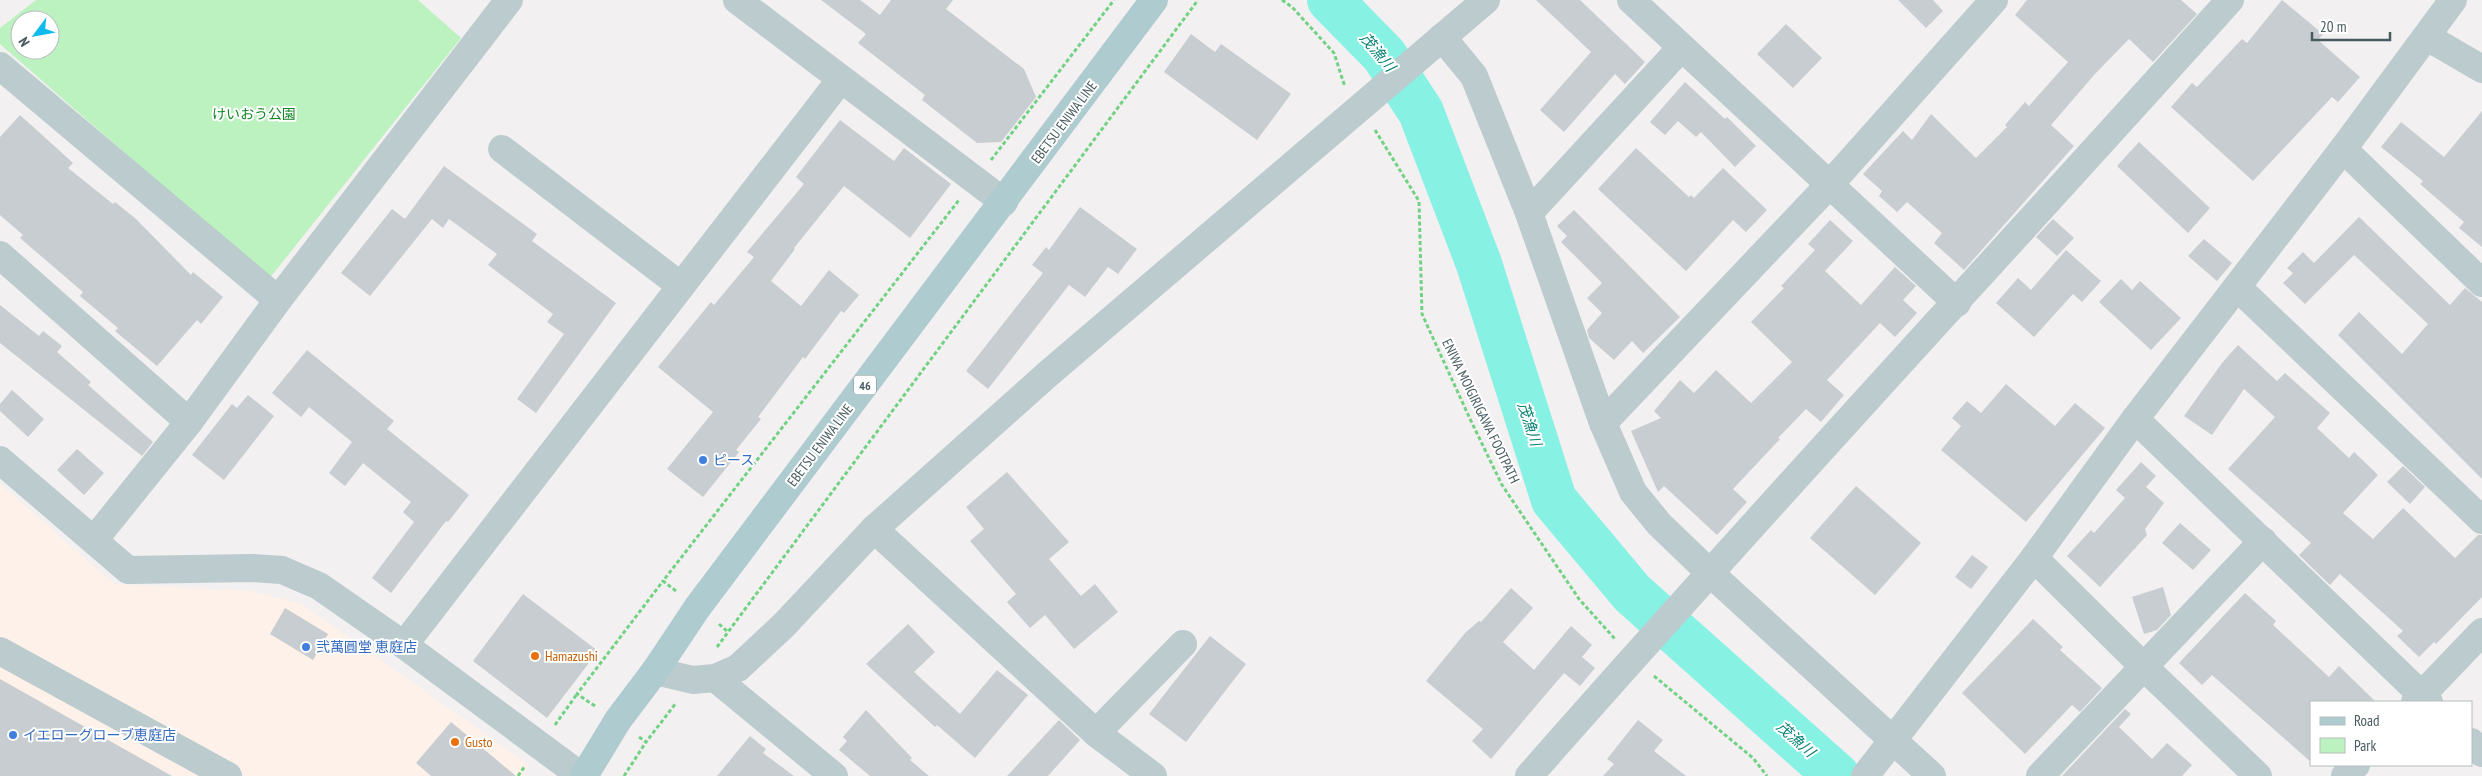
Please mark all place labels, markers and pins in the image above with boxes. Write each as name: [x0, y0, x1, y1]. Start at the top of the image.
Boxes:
place label: ピース: [713, 451, 754, 469]
marker: ピース: [697, 454, 709, 466]
place label: 弐萬圓堂 恵庭店: [316, 638, 417, 656]
marker: 弐萬圓堂 恵庭店: [300, 641, 312, 653]
place label: Hamazushi: [545, 647, 598, 665]
marker: Hamazushi: [529, 650, 541, 662]
place label: イエローグローブ恵庭店: [23, 726, 176, 744]
marker: イエローグローブ恵庭店: [7, 729, 19, 741]
place label: Gusto: [465, 733, 492, 751]
marker: Gusto: [449, 736, 461, 748]

